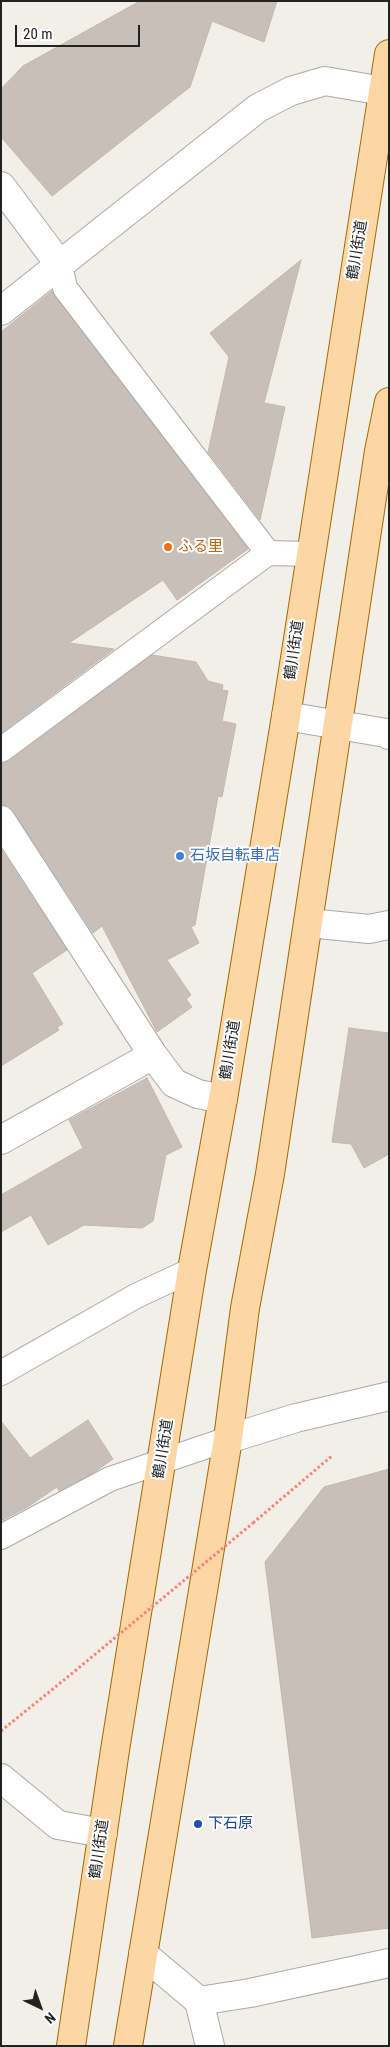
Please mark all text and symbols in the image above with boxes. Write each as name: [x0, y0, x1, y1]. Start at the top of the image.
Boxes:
scale bar: [18, 15, 142, 47]
text: 20 m: [23, 25, 53, 43]
street label: 鶴川街道: [344, 219, 372, 281]
place label: ふる里: [178, 538, 223, 556]
marker: ふる里: [162, 541, 174, 553]
street label: 鶴川街道: [282, 619, 308, 681]
place label: 石坂自転車店: [190, 847, 280, 865]
marker: 石坂自転車店: [174, 850, 186, 862]
street label: 鶴川街道: [217, 1019, 245, 1081]
street label: 鶴川街道: [150, 1418, 178, 1480]
place label: 下石原: [208, 1815, 253, 1833]
street label: 鶴川街道: [87, 1818, 113, 1880]
marker: 下石原: [192, 1818, 204, 1830]
north arrow: [15, 1982, 65, 2032]
text: N: [42, 2009, 59, 2027]

